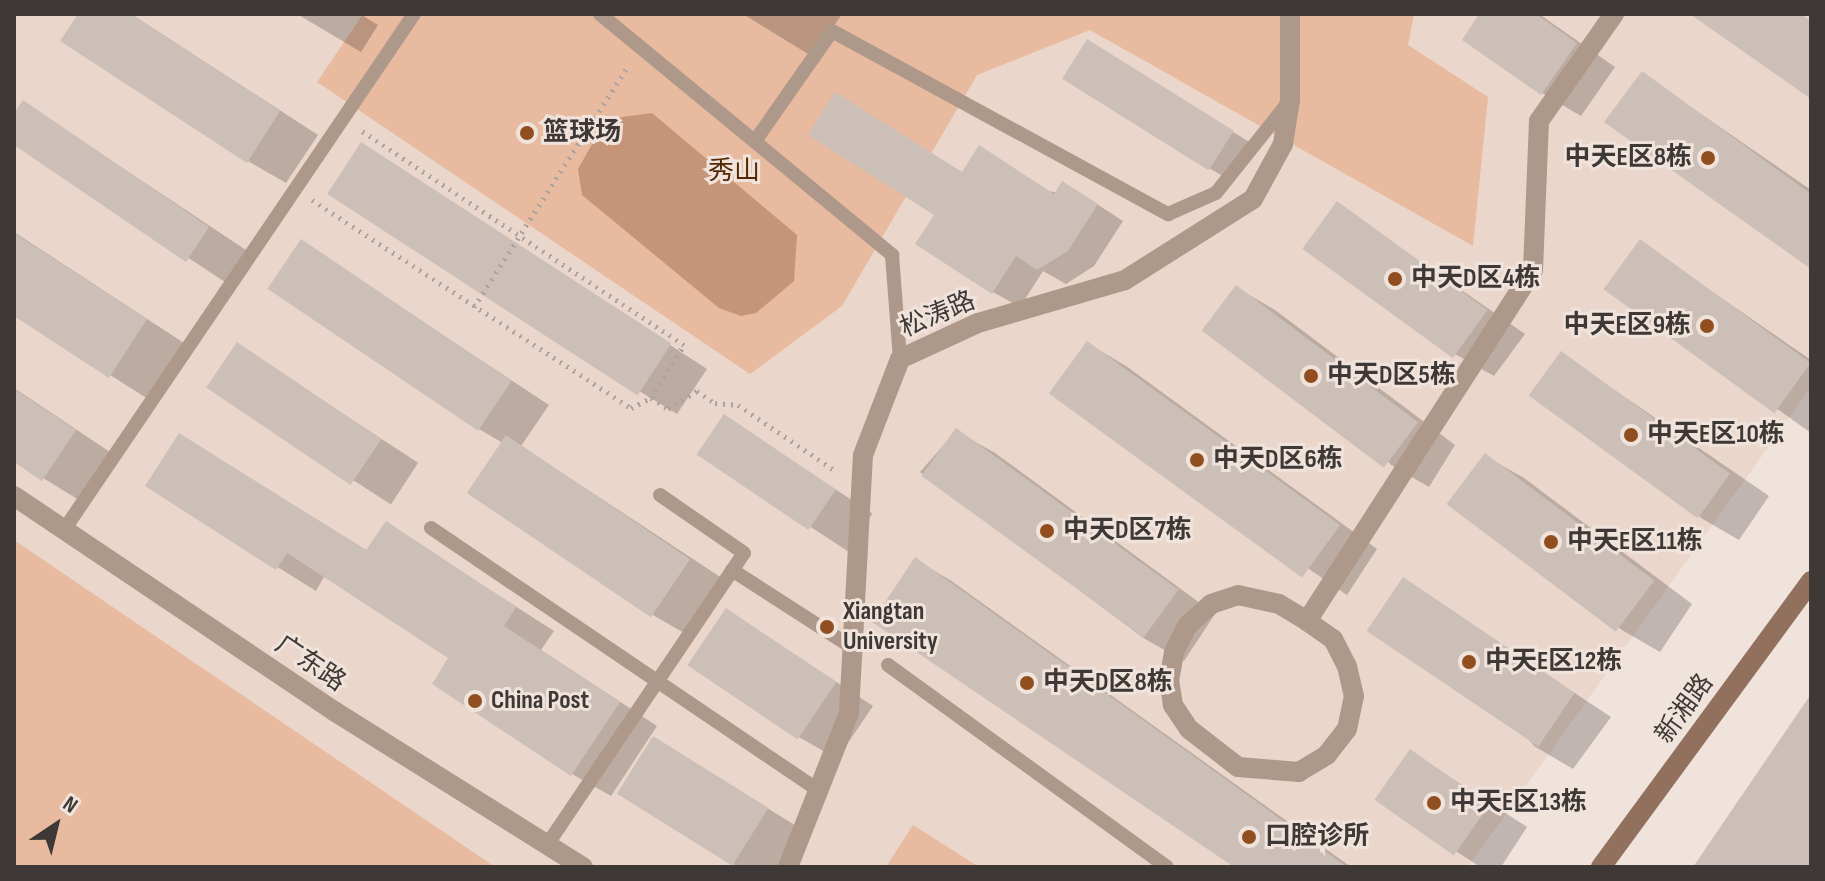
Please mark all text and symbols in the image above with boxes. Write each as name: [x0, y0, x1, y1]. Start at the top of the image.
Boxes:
place label: 篮球场: [543, 117, 621, 149]
marker: 篮球场: [518, 124, 536, 142]
place label: 中天E区8栋: [1564, 142, 1692, 174]
marker: 中天E区8栋: [1699, 149, 1717, 167]
park label: 秀山: [708, 156, 760, 188]
place label: 中天D区4栋: [1411, 263, 1541, 295]
marker: 中天D区4栋: [1386, 270, 1404, 288]
street label: 松涛路: [896, 285, 980, 345]
place label: 中天E区9栋: [1563, 310, 1691, 342]
marker: 中天E区9栋: [1698, 317, 1716, 335]
place label: 中天D区5栋: [1327, 360, 1456, 392]
marker: 中天D区5栋: [1302, 367, 1320, 385]
place label: 中天E区10栋: [1647, 419, 1785, 451]
marker: 中天E区10栋: [1622, 426, 1640, 444]
place label: 中天D区6栋: [1213, 444, 1343, 476]
marker: 中天D区6栋: [1188, 451, 1206, 469]
place label: 中天D区7栋: [1063, 515, 1192, 547]
marker: 中天D区7栋: [1038, 522, 1056, 540]
place label: 中天E区11栋: [1567, 526, 1703, 558]
marker: 中天E区11栋: [1542, 533, 1560, 551]
place label: Xiangtan University: [843, 596, 938, 658]
marker: Xiangtan University: [818, 618, 836, 636]
street label: 广东路: [269, 629, 351, 699]
place label: 中天E区12栋: [1485, 646, 1622, 678]
marker: 中天E区12栋: [1460, 653, 1478, 671]
place label: 中天D区8栋: [1043, 667, 1173, 699]
street label: 新湘路: [1649, 668, 1721, 750]
marker: 中天D区8栋: [1018, 674, 1036, 692]
place label: China Post: [491, 685, 589, 717]
marker: China Post: [466, 692, 484, 710]
north arrow: [16, 785, 96, 865]
place label: 中天E区13栋: [1450, 787, 1587, 819]
text: N: [57, 791, 83, 819]
marker: 中天E区13栋: [1425, 794, 1443, 812]
place label: 口腔诊所: [1265, 821, 1369, 853]
marker: 口腔诊所: [1240, 828, 1258, 846]

